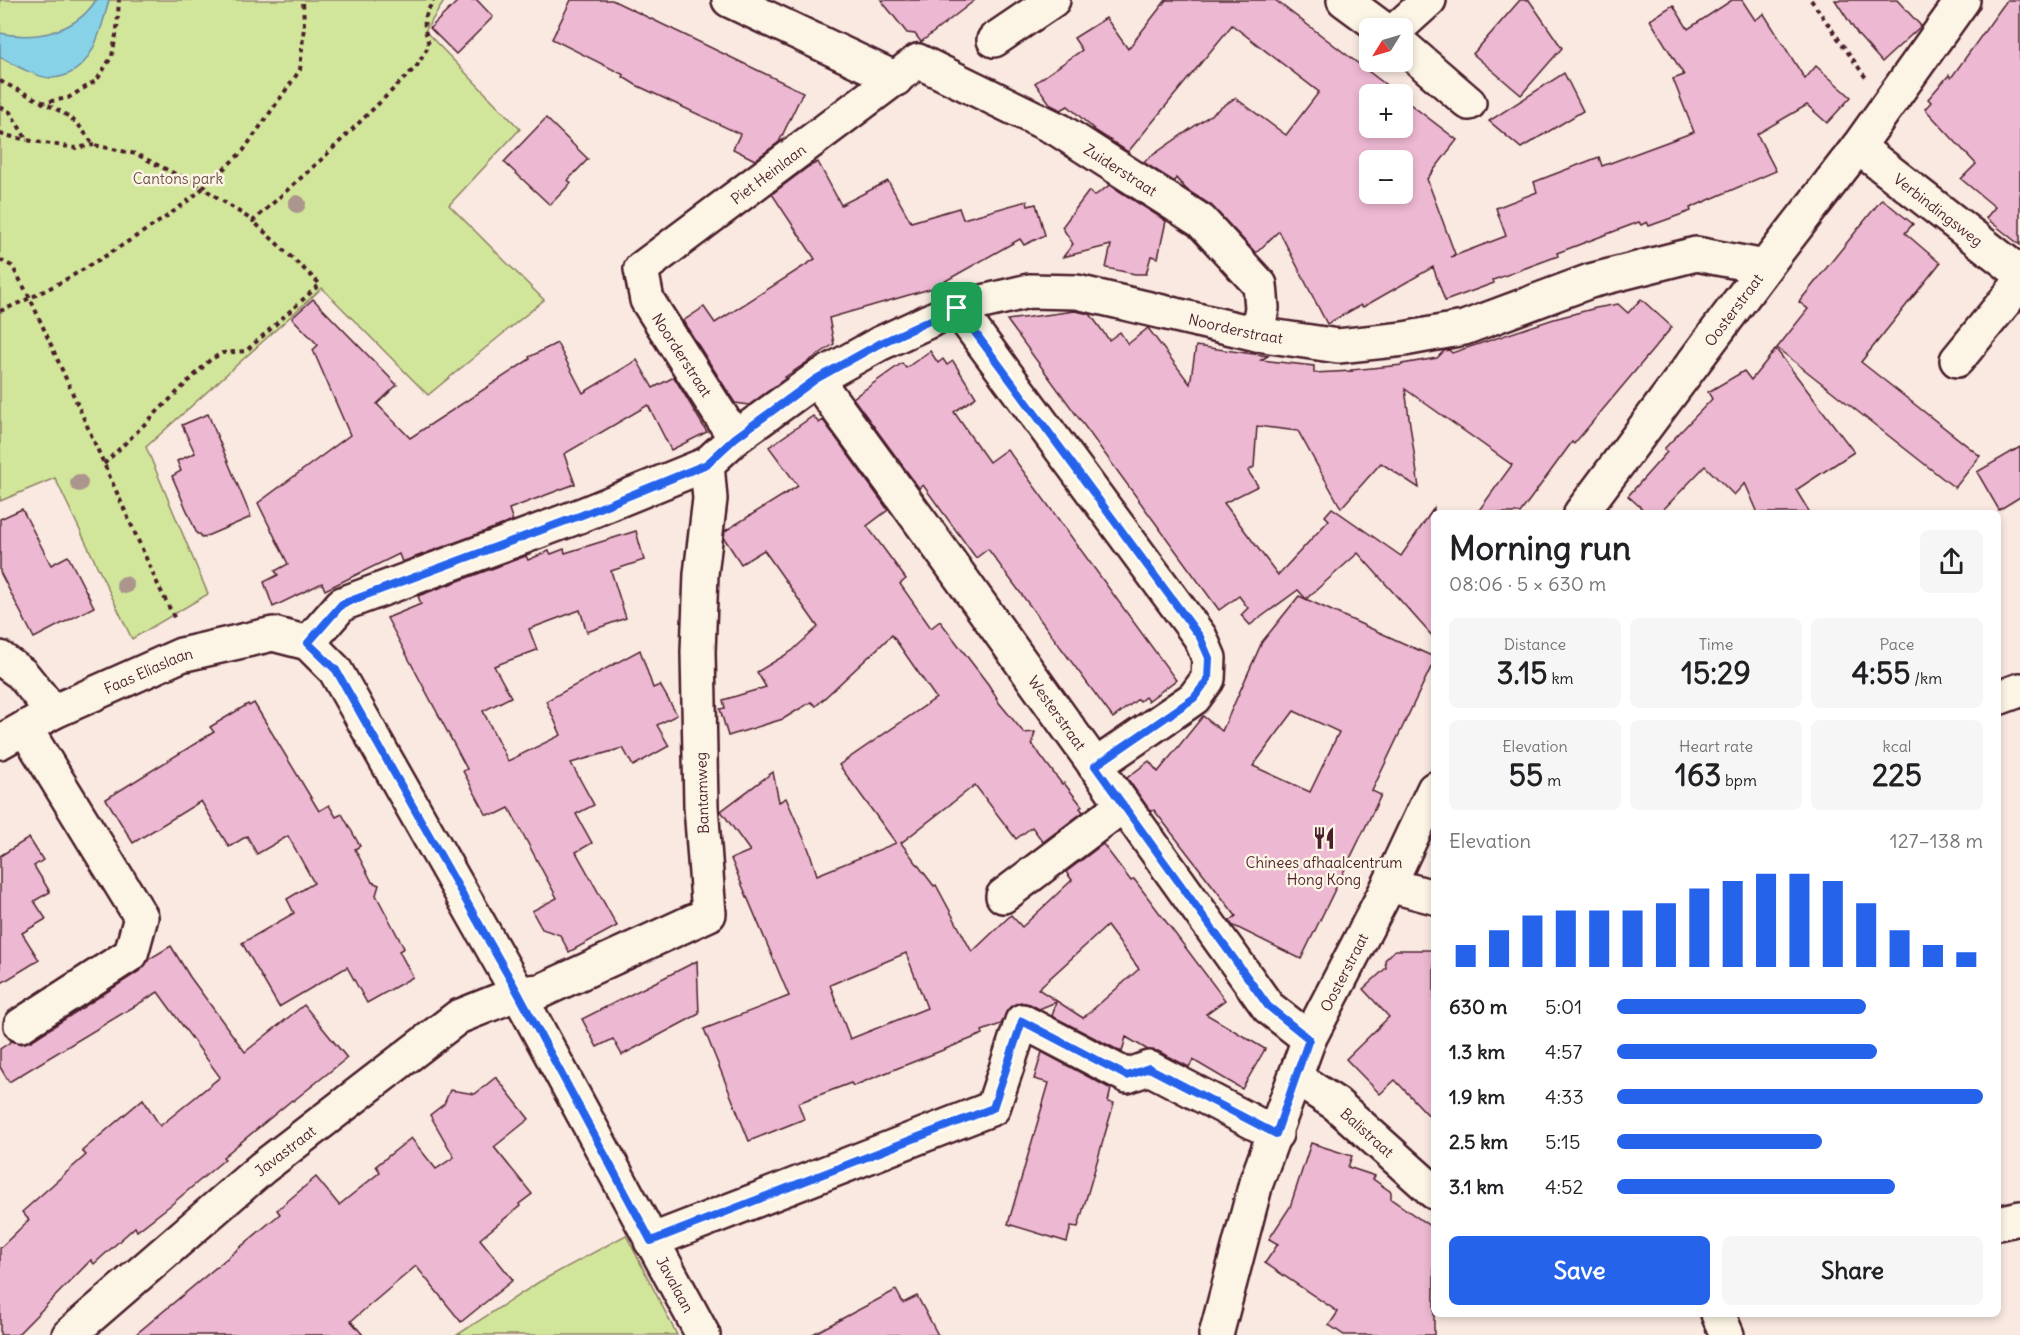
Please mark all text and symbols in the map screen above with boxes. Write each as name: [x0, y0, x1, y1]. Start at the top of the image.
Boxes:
north arrow: [1359, 18, 1413, 72]
map controls: [1359, 18, 1413, 204]
button: +: [1359, 84, 1413, 138]
street label: Piet Heinlaan: [727, 139, 810, 208]
street label: Zuiderstraat: [1081, 139, 1161, 200]
button: −: [1359, 150, 1413, 204]
park label: Cantons park: [133, 169, 224, 188]
street label: Verbindingsweg: [1890, 169, 1987, 250]
street label: Oosterstraat: [1700, 269, 1767, 350]
pin: [931, 282, 982, 333]
icon: arrive: [940, 291, 973, 324]
street label: Noorderstraat: [1187, 309, 1284, 347]
street label: Noorderstraat: [648, 310, 716, 400]
text: Morning run: [1449, 527, 1631, 569]
button: share: [1920, 530, 1983, 593]
text: 08:06 · 5 × 630 m: [1449, 571, 1606, 596]
text: Distance: [1504, 634, 1566, 654]
text: Time: [1699, 634, 1733, 654]
text: Pace: [1880, 634, 1914, 654]
street label: Faas Eliaslaan: [101, 643, 195, 698]
text: 3.15: [1496, 654, 1548, 692]
text: 15:29: [1681, 654, 1751, 692]
text: 4:55: [1852, 654, 1910, 692]
text: km: [1548, 668, 1574, 688]
text: /km: [1910, 668, 1942, 688]
street label: Westerstraat: [1024, 672, 1091, 754]
text: Elevation: [1502, 736, 1568, 756]
text: Heart rate: [1679, 736, 1753, 756]
text: kcal: [1883, 736, 1911, 756]
street label: Bantamweg: [691, 752, 713, 834]
text: 55: [1509, 756, 1543, 794]
text: 163: [1675, 756, 1721, 794]
text: 225: [1872, 756, 1922, 794]
text: m: [1543, 770, 1561, 790]
text: bpm: [1721, 770, 1757, 790]
restaurant icon: Chinees afhaalcentrum Hong Kong: [1311, 825, 1337, 851]
text: Elevation: [1449, 828, 1531, 853]
text: 127–138 m: [1890, 828, 1983, 853]
place label: Chinees afhaalcentrum Hong Kong: [1246, 853, 1402, 889]
street label: Oosterstraat: [1315, 930, 1372, 1015]
text: 630 m: [1449, 994, 1507, 1019]
text: 5:01: [1545, 994, 1582, 1019]
text: 1.3 km: [1449, 1039, 1505, 1064]
text: 4:57: [1545, 1039, 1582, 1064]
text: 1.9 km: [1449, 1084, 1505, 1109]
text: 4:33: [1545, 1084, 1584, 1109]
street label: Balistraat: [1337, 1103, 1398, 1161]
street label: Javastraat: [250, 1121, 319, 1180]
text: 2.5 km: [1449, 1129, 1508, 1154]
text: 5:15: [1545, 1129, 1580, 1154]
text: 3.1 km: [1449, 1174, 1504, 1199]
text: 4:52: [1545, 1174, 1584, 1199]
button: Save: [1449, 1236, 1710, 1305]
button: Share: [1722, 1236, 1983, 1305]
street label: Javalaan: [653, 1253, 699, 1316]

